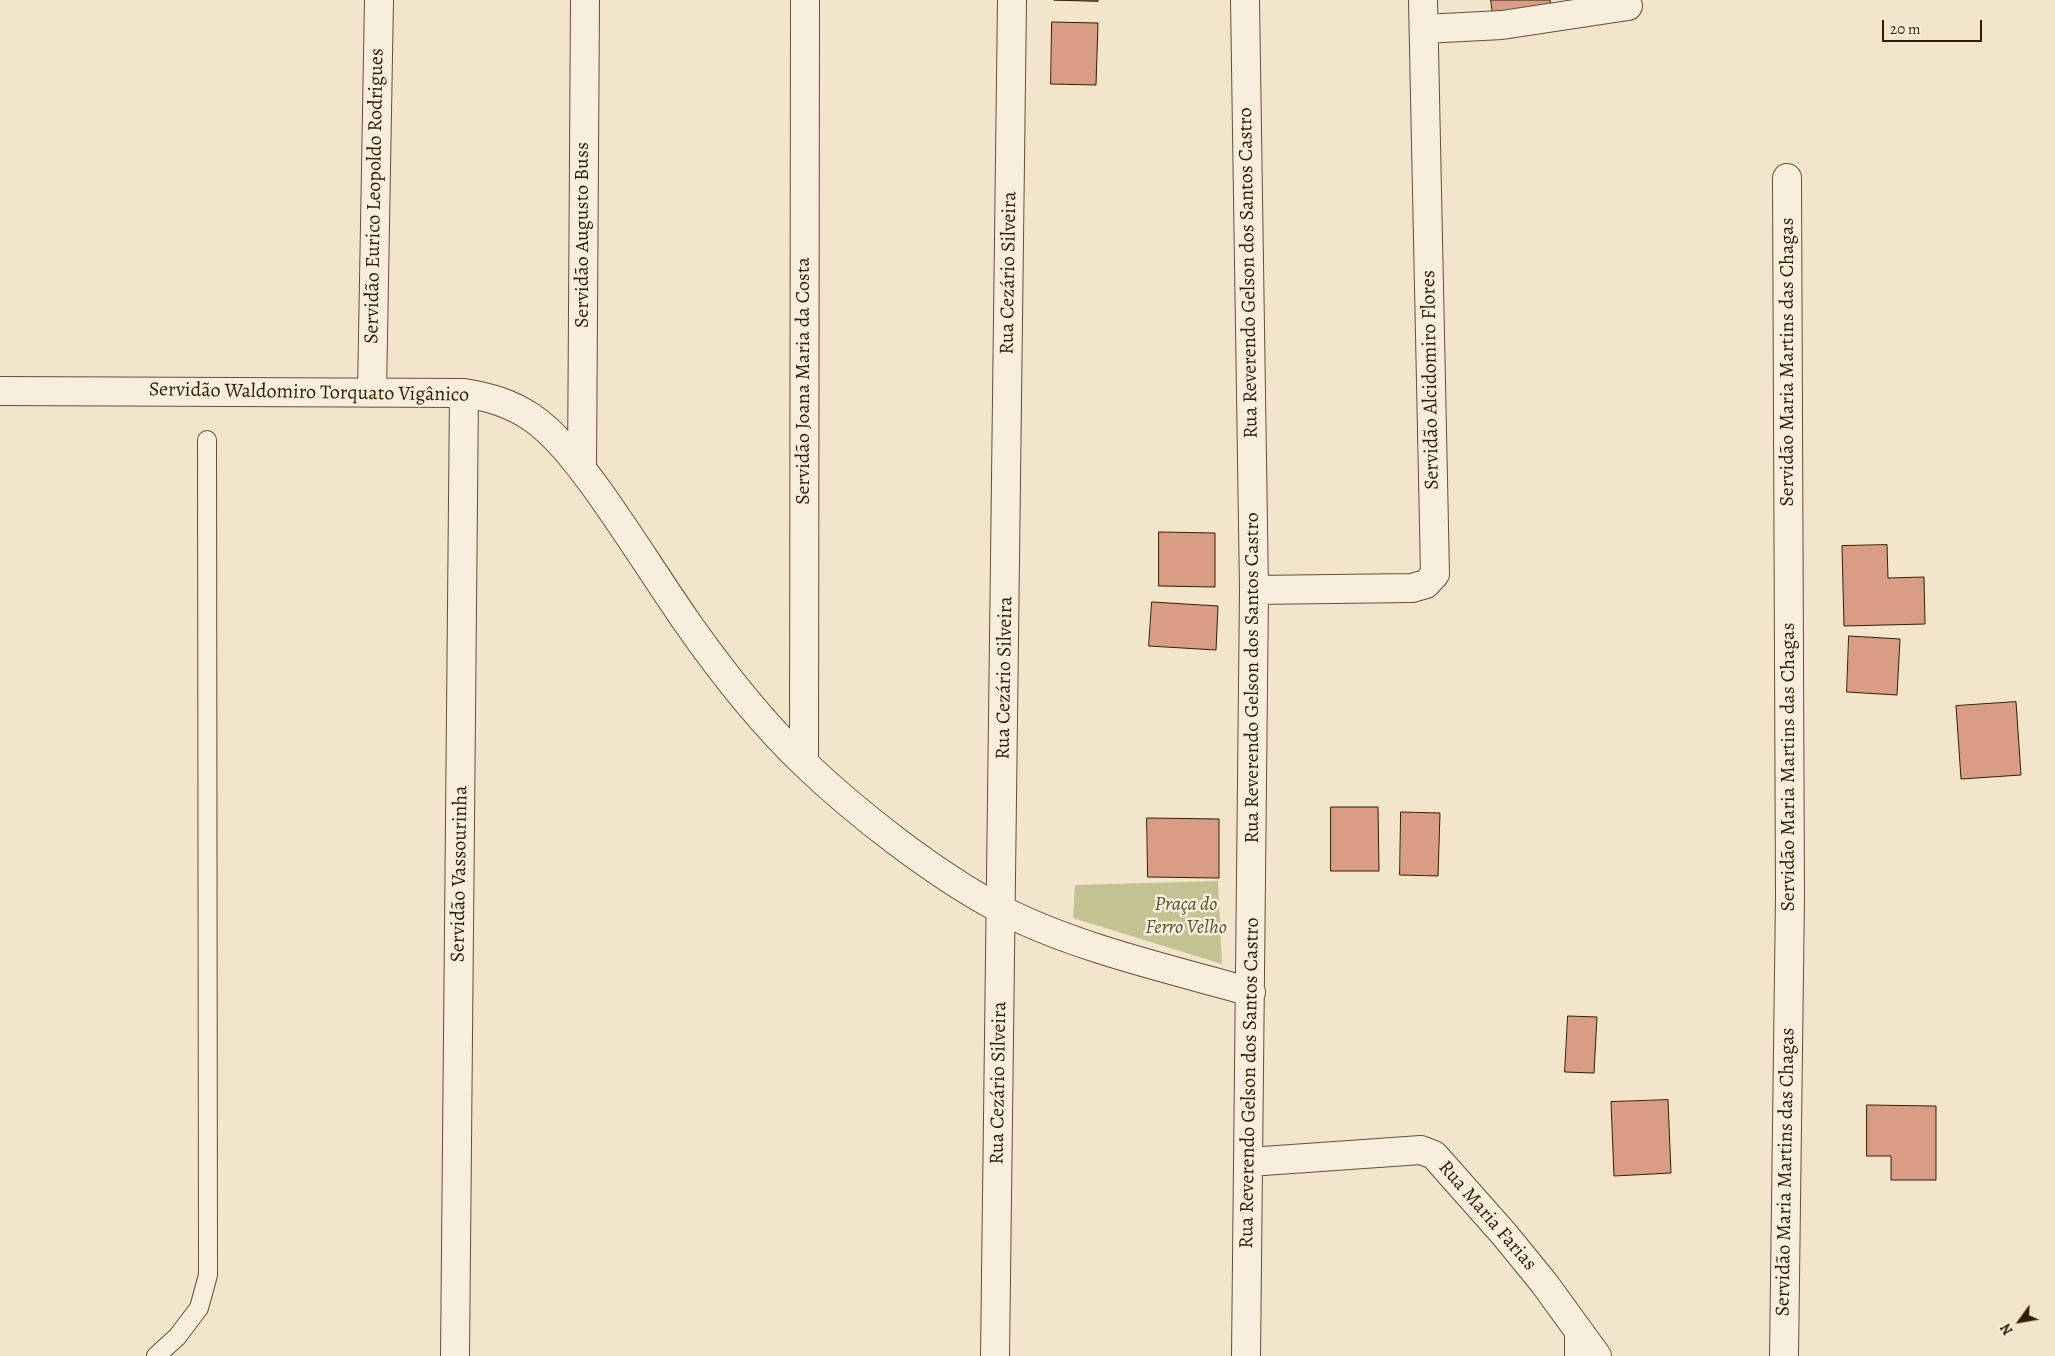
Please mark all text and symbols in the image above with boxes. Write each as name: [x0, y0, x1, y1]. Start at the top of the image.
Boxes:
scale bar: [1885, 10, 1985, 42]
text: 20 m: [1890, 19, 1921, 39]
street label: Servidão Eurico Leopoldo Rodrigues: [360, 48, 390, 344]
street label: Rua Reverendo Gelson dos Santos Castro: [1234, 107, 1264, 439]
street label: Servidão Augusto Buss: [571, 142, 595, 328]
street label: Rua Cezário Silveira: [996, 191, 1022, 355]
street label: Servidão Maria Martins das Chagas: [1776, 218, 1800, 506]
street label: Servidão Joana Maria da Costa: [792, 257, 816, 505]
street label: Servidão Alcidomiro Flores: [1417, 270, 1445, 490]
street label: Servidão Waldomiro Torquato Vigânico: [149, 378, 469, 408]
street label: Rua Reverendo Gelson dos Santos Castro: [1241, 512, 1265, 844]
street label: Rua Cezário Silveira: [992, 596, 1018, 760]
street label: Servidão Maria Martins das Chagas: [1777, 623, 1801, 911]
street label: Servidão Vassourinha: [446, 785, 474, 963]
park label: Praça do Ferro Velho: [1145, 893, 1227, 940]
street label: Rua Reverendo Gelson dos Santos Castro: [1235, 917, 1265, 1249]
street label: Rua Cezário Silveira: [986, 1001, 1012, 1165]
street label: Servidão Maria Martins das Chagas: [1771, 1027, 1801, 1317]
street label: Rua Maria Farias: [1433, 1156, 1541, 1276]
north arrow: [1995, 1296, 2045, 1346]
text: N: [1996, 1320, 2018, 1339]

